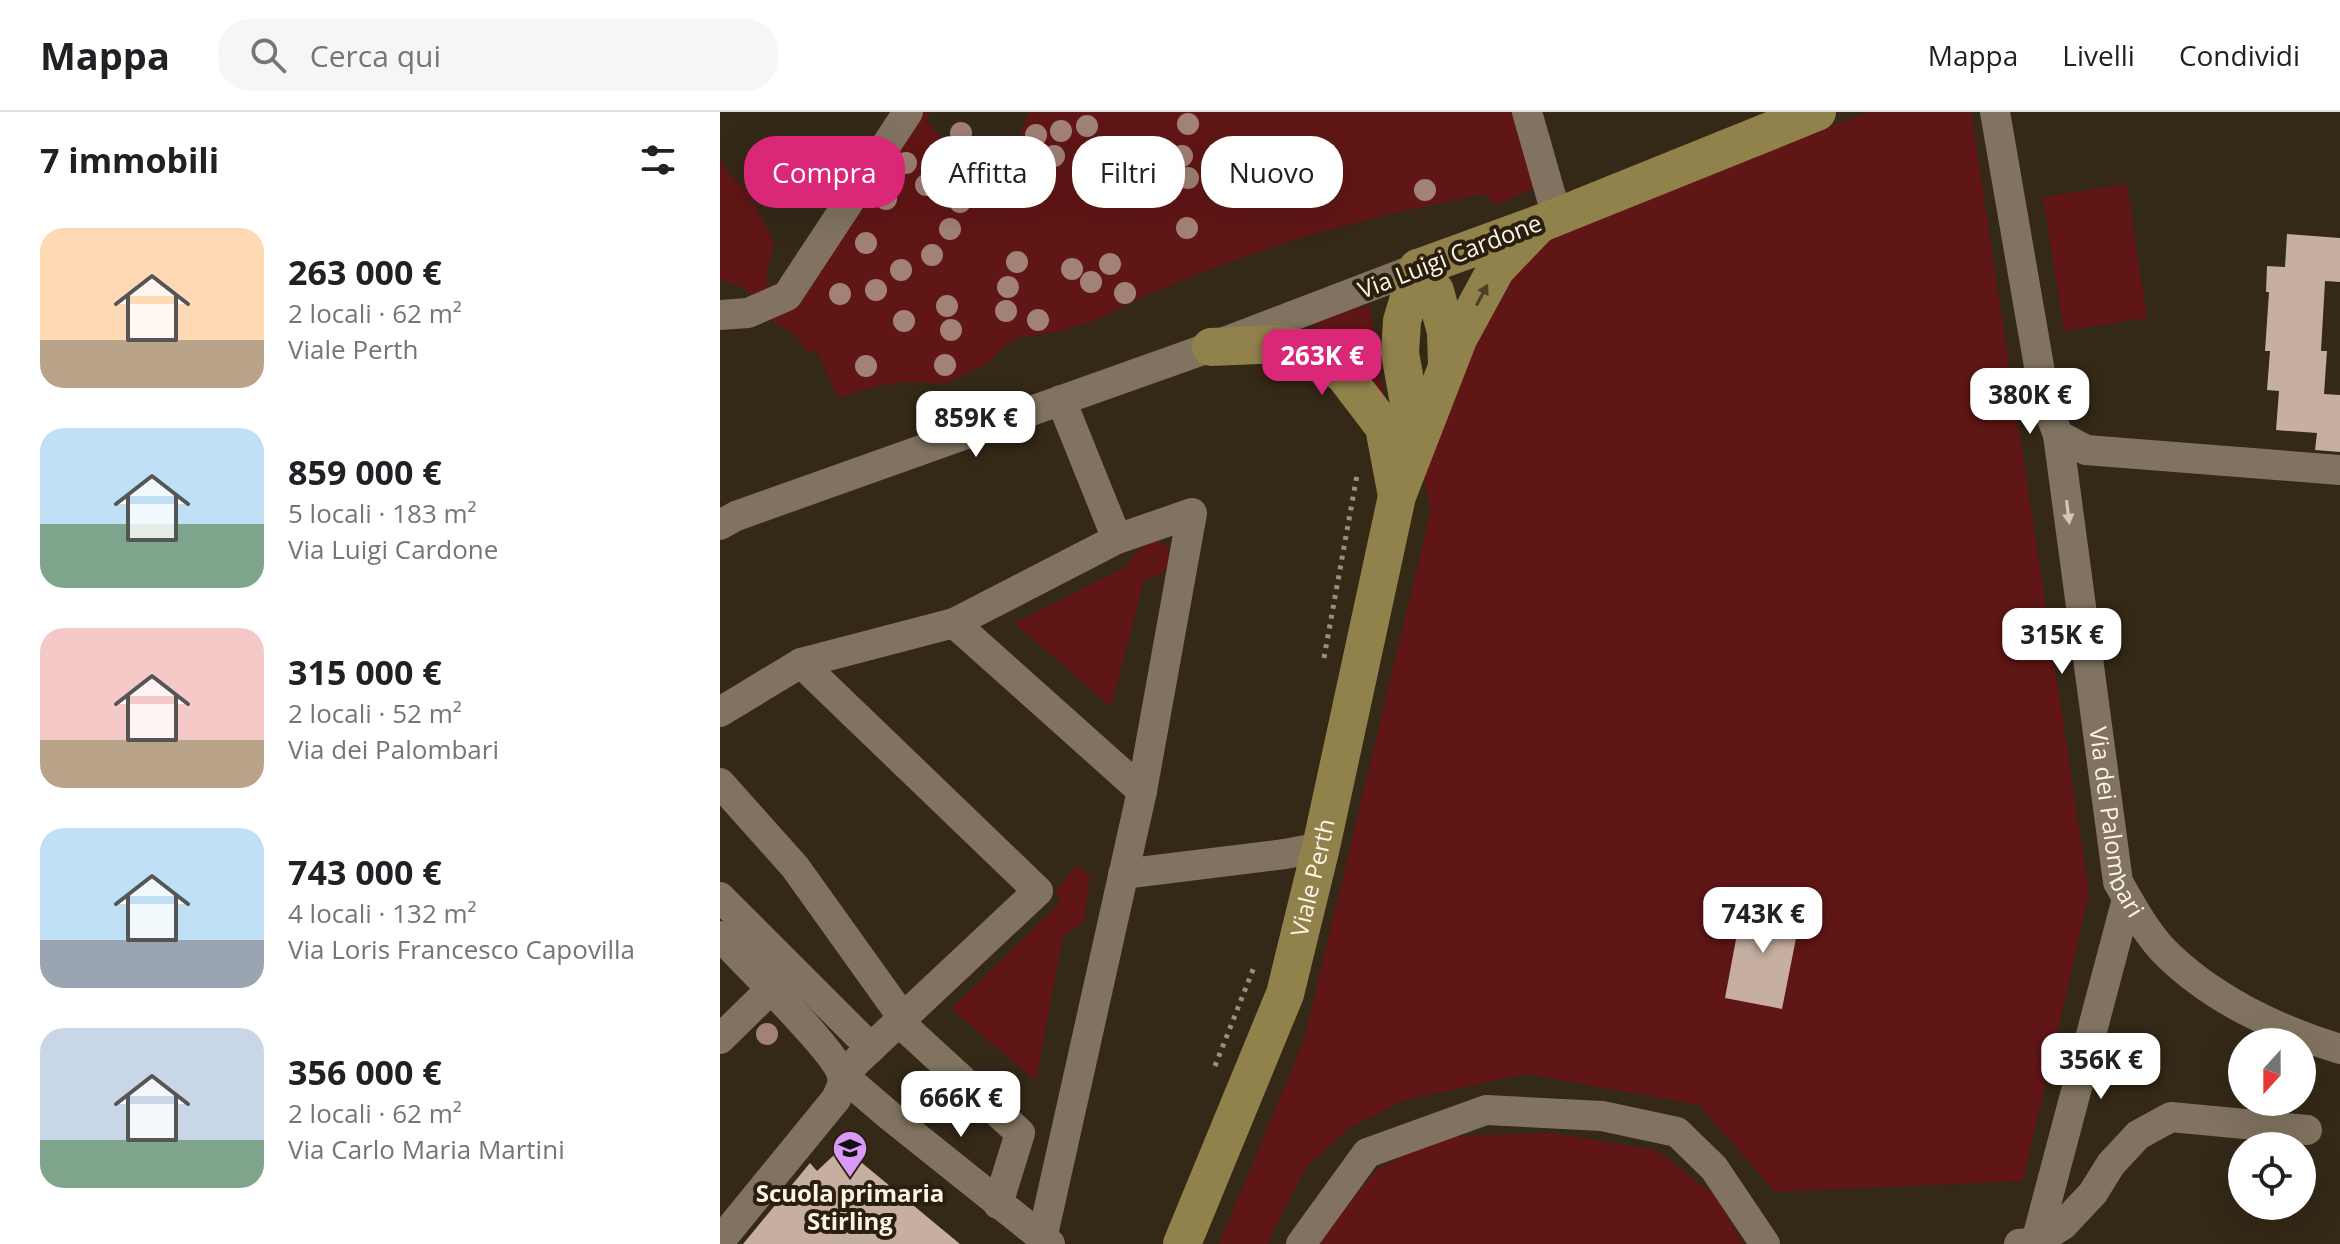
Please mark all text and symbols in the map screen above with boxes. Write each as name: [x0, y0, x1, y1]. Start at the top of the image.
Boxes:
search box: [218, 19, 778, 91]
text: Mappa: [40, 29, 170, 81]
icon: search: [246, 33, 290, 77]
text: Cerca qui: [310, 35, 441, 76]
text: Mappa: [1928, 36, 2018, 74]
text: Livelli: [2062, 36, 2135, 74]
text: Condividi: [2179, 36, 2300, 74]
chip: Compra: [744, 136, 905, 208]
chip: Affitta: [921, 136, 1056, 208]
chip: Filtri: [1072, 136, 1185, 208]
chip: Nuovo: [1201, 136, 1343, 208]
text: 7 immobili: [40, 137, 219, 183]
icon: filters: [636, 138, 680, 182]
street label: Via Luigi Cardone: [1353, 205, 1546, 306]
text: 263 000 €: [288, 249, 442, 295]
icon: home: [104, 260, 200, 356]
one-way arrow: [1475, 284, 1488, 307]
text: 2 locali · 62 m²: [288, 295, 462, 331]
pin: 263K €: [1257, 329, 1387, 397]
text: Viale Perth: [288, 331, 419, 367]
text: 263K €: [1280, 337, 1364, 373]
pin: 380K €: [1965, 368, 2095, 436]
text: 380K €: [1988, 376, 2072, 412]
pin: 859K €: [911, 391, 1041, 459]
text: 859K €: [934, 399, 1018, 435]
text: 859 000 €: [288, 449, 442, 495]
icon: home: [104, 460, 200, 556]
text: 5 locali · 183 m²: [288, 495, 477, 531]
one-way arrow: [2062, 500, 2075, 525]
text: Via Luigi Cardone: [288, 531, 498, 567]
pin: 315K €: [1997, 608, 2127, 676]
text: 315K €: [2020, 616, 2104, 652]
text: 315 000 €: [288, 649, 442, 695]
icon: home: [104, 660, 200, 756]
text: 2 locali · 52 m²: [288, 695, 462, 731]
street label: Via dei Palombari: [2082, 725, 2153, 923]
text: Via dei Palombari: [288, 731, 499, 767]
street label: Viale Perth: [1282, 815, 1342, 940]
text: 743 000 €: [288, 849, 442, 895]
icon: home: [104, 860, 200, 956]
pin: 743K €: [1698, 887, 1828, 955]
text: 4 locali · 132 m²: [288, 895, 477, 931]
text: 743K €: [1721, 895, 1805, 931]
text: Via Loris Francesco Capovilla: [288, 931, 635, 967]
north arrow: [2228, 1028, 2316, 1116]
map controls: [2228, 1028, 2316, 1220]
pin: 356K €: [2036, 1033, 2166, 1101]
text: 356K €: [2059, 1041, 2143, 1077]
text: 356 000 €: [288, 1049, 442, 1095]
icon: home: [104, 1060, 200, 1156]
pin: 666K €: [896, 1071, 1026, 1139]
text: 666K €: [919, 1079, 1003, 1115]
text: 2 locali · 62 m²: [288, 1095, 462, 1131]
school or university icon: Scuola primaria Stirling: [831, 1129, 869, 1179]
text: Via Carlo Maria Martini: [288, 1131, 565, 1167]
button: locate: [2228, 1132, 2316, 1220]
place label: Scuola primaria Stirling: [756, 1176, 944, 1237]

